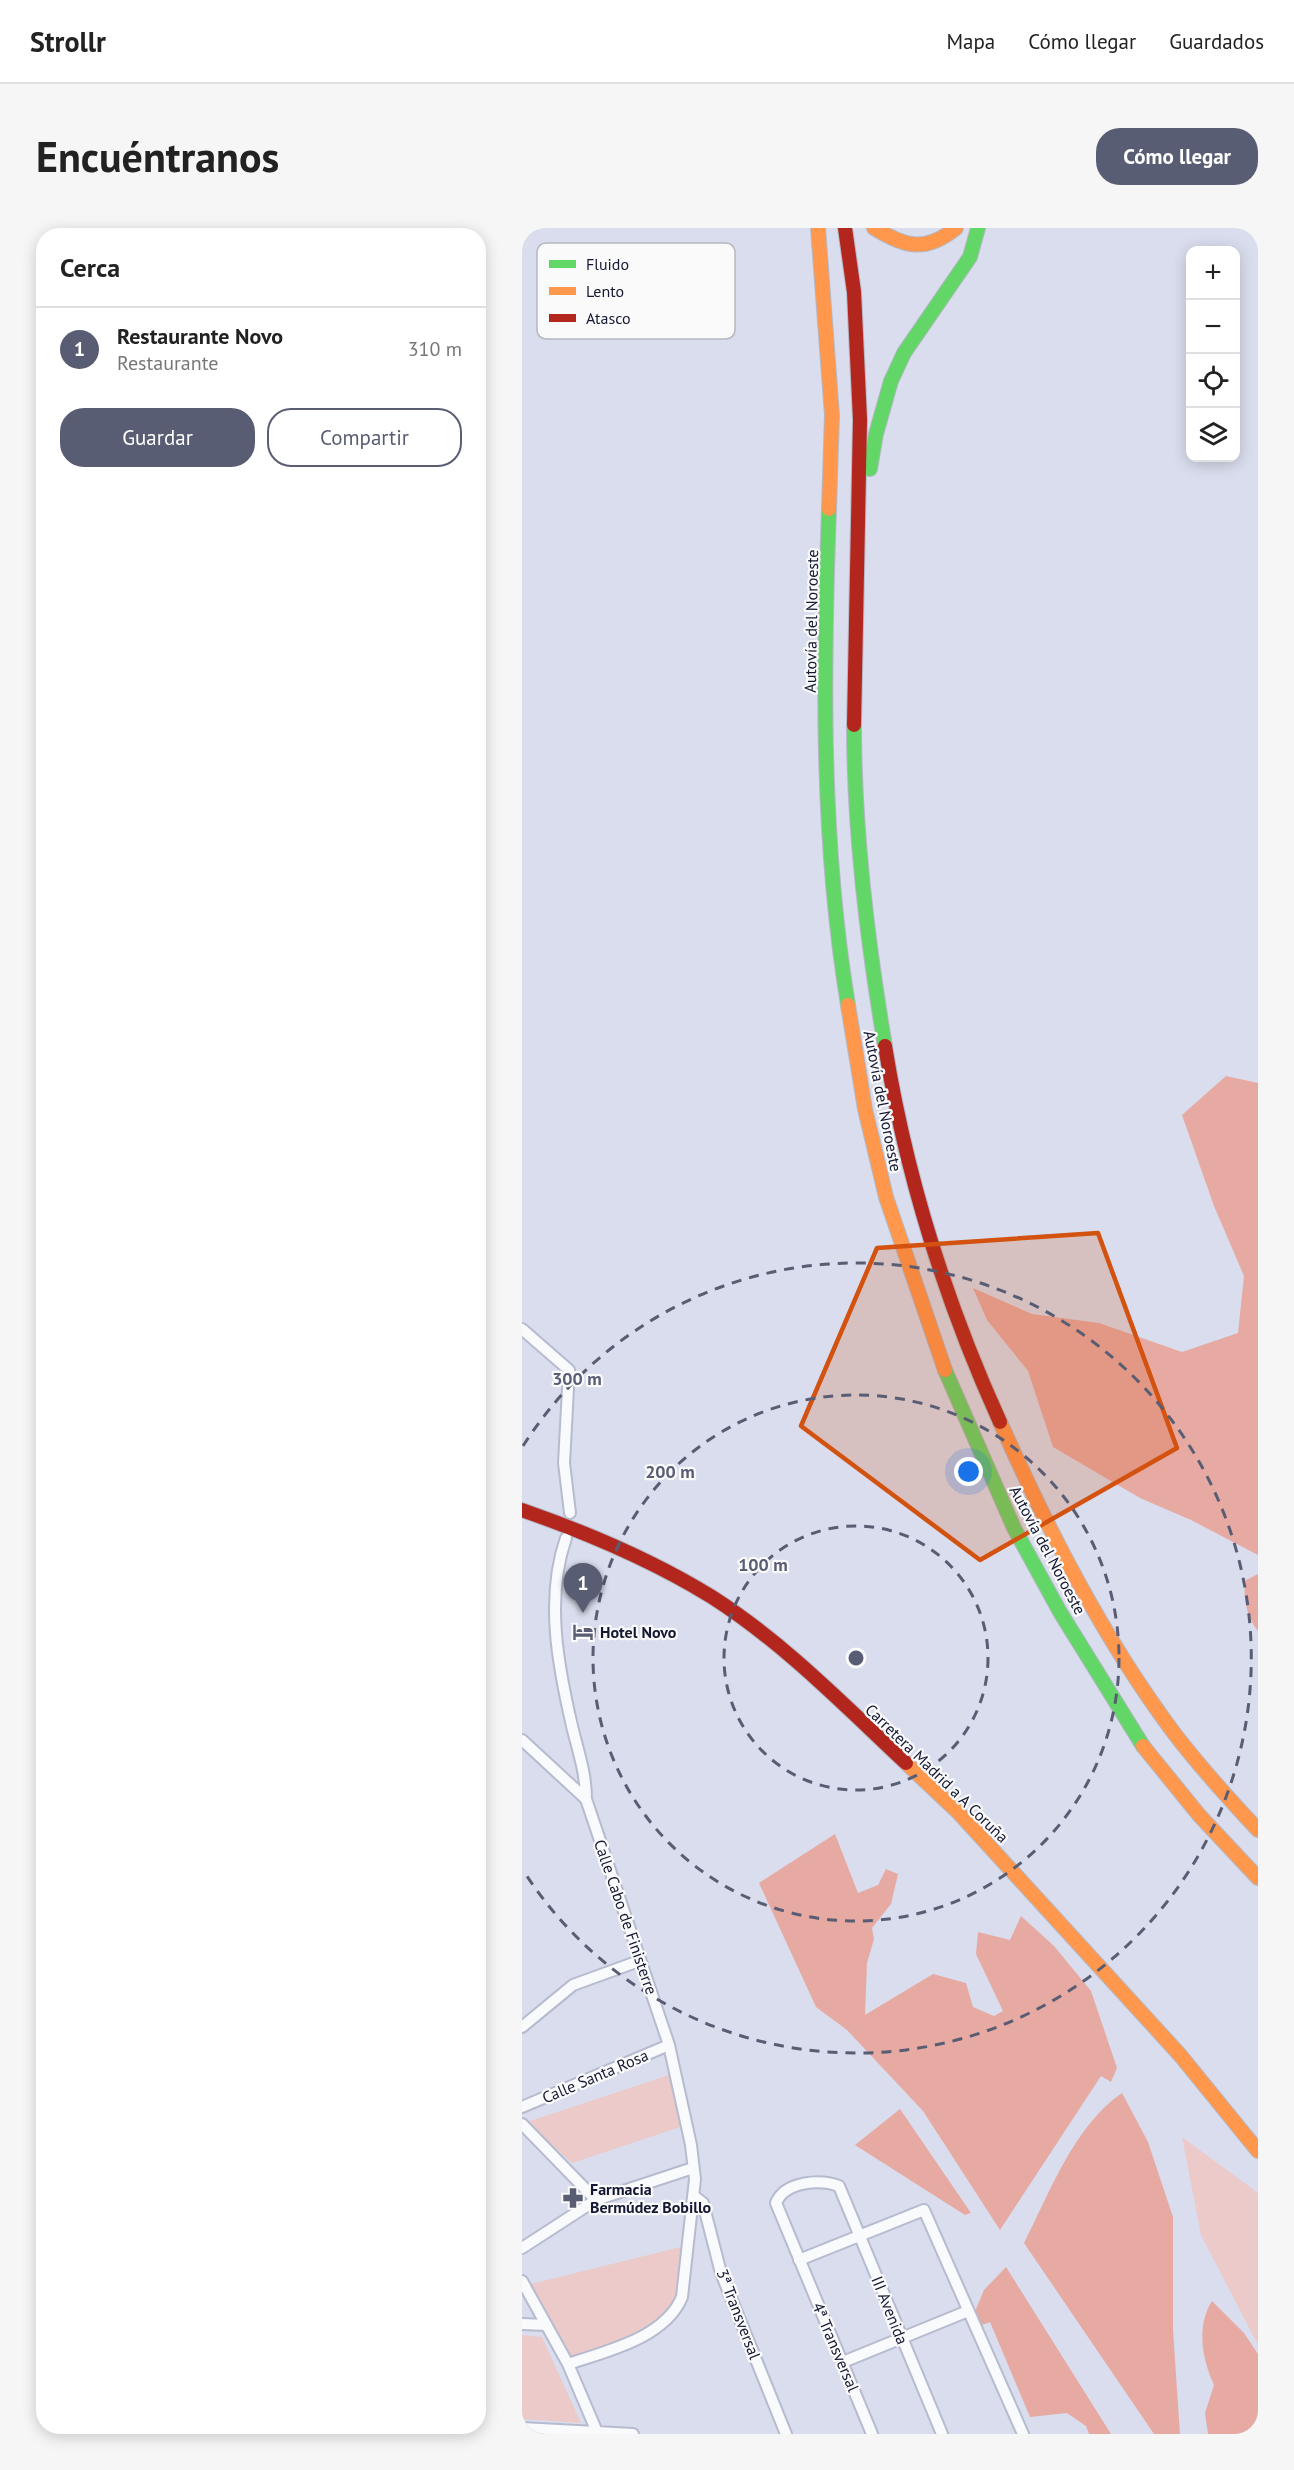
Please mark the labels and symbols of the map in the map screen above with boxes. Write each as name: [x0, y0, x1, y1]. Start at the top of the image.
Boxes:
legend: [537, 243, 735, 339]
text: Fluido: [586, 254, 629, 274]
text: Lento: [586, 281, 624, 301]
text: Atasco: [586, 308, 631, 328]
street label: Autovía del Noroeste: [800, 549, 822, 693]
street label: Autovía del Noroeste: [860, 1029, 906, 1173]
text: 300 m: [552, 1367, 602, 1390]
your location: [954, 1457, 983, 1486]
text: 200 m: [645, 1460, 695, 1483]
street label: Autovía del Noroeste: [1006, 1482, 1090, 1618]
text: 100 m: [738, 1553, 788, 1576]
pin: 1: [564, 1564, 602, 1613]
hotel icon: Hotel Novo: [571, 1620, 595, 1644]
place label: Hotel Novo: [600, 1622, 677, 1642]
centre of rings: [846, 1648, 866, 1668]
street label: Carretera Madrid a A Coruña: [861, 1699, 1013, 1847]
street label: Calle Cabo de Finisterre: [590, 1837, 662, 1997]
street label: Calle Santa Rosa: [539, 2045, 651, 2107]
place label: Farmacia Bermúdez Bobillo: [590, 2179, 712, 2217]
pharmacy icon: Farmacia Bermúdez Bobillo: [561, 2186, 585, 2210]
street label: 3ª Transversal: [713, 2266, 766, 2362]
street label: III Avenida: [867, 2273, 913, 2347]
street label: 4ª Transversal: [808, 2299, 864, 2395]

